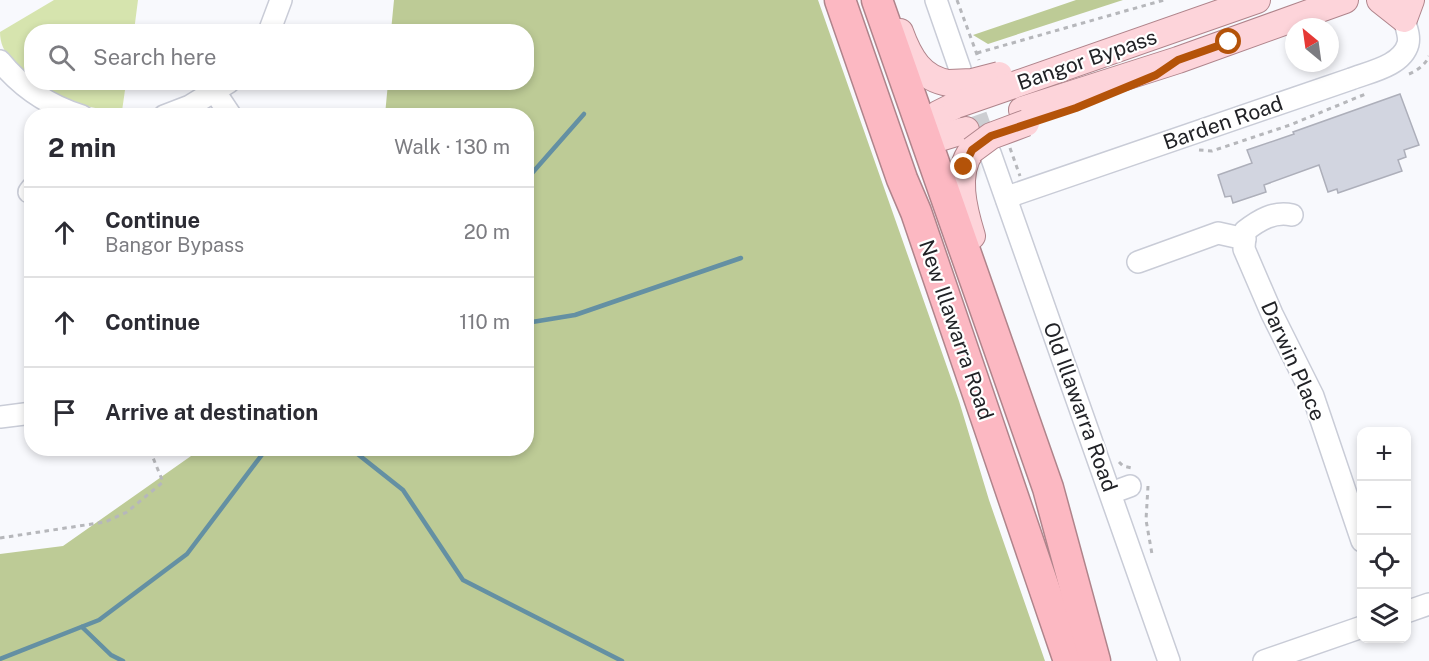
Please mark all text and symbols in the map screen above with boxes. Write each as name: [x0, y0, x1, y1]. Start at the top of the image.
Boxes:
north arrow: [1285, 18, 1339, 72]
search box: [24, 24, 534, 90]
street label: Bangor Bypass: [1014, 24, 1160, 95]
route start: [1215, 28, 1241, 54]
icon: search: [45, 41, 78, 74]
text: Search here: [93, 44, 217, 70]
street label: Barden Road: [1160, 90, 1286, 155]
text: 2 min: [48, 132, 116, 163]
text: Walk · 130 m: [394, 135, 510, 159]
route end: [950, 153, 976, 179]
text: Continue: [105, 207, 200, 233]
icon: ahead: [48, 216, 81, 249]
text: 20 m: [464, 220, 510, 244]
text: Bangor Bypass: [105, 233, 244, 257]
street label: New Illawarra Road: [914, 237, 999, 423]
street label: Darwin Place: [1256, 297, 1331, 424]
icon: ahead: [48, 306, 81, 339]
text: Continue: [105, 309, 200, 335]
text: 110 m: [459, 310, 510, 334]
street label: Old Illawarra Road: [1038, 319, 1123, 495]
icon: arrive: [48, 396, 81, 429]
text: Arrive at destination: [105, 399, 318, 425]
map controls: [1357, 427, 1411, 643]
button: +: [1357, 427, 1411, 481]
button: −: [1357, 481, 1411, 535]
button: locate: [1357, 535, 1411, 589]
button: layers: [1357, 589, 1411, 643]

